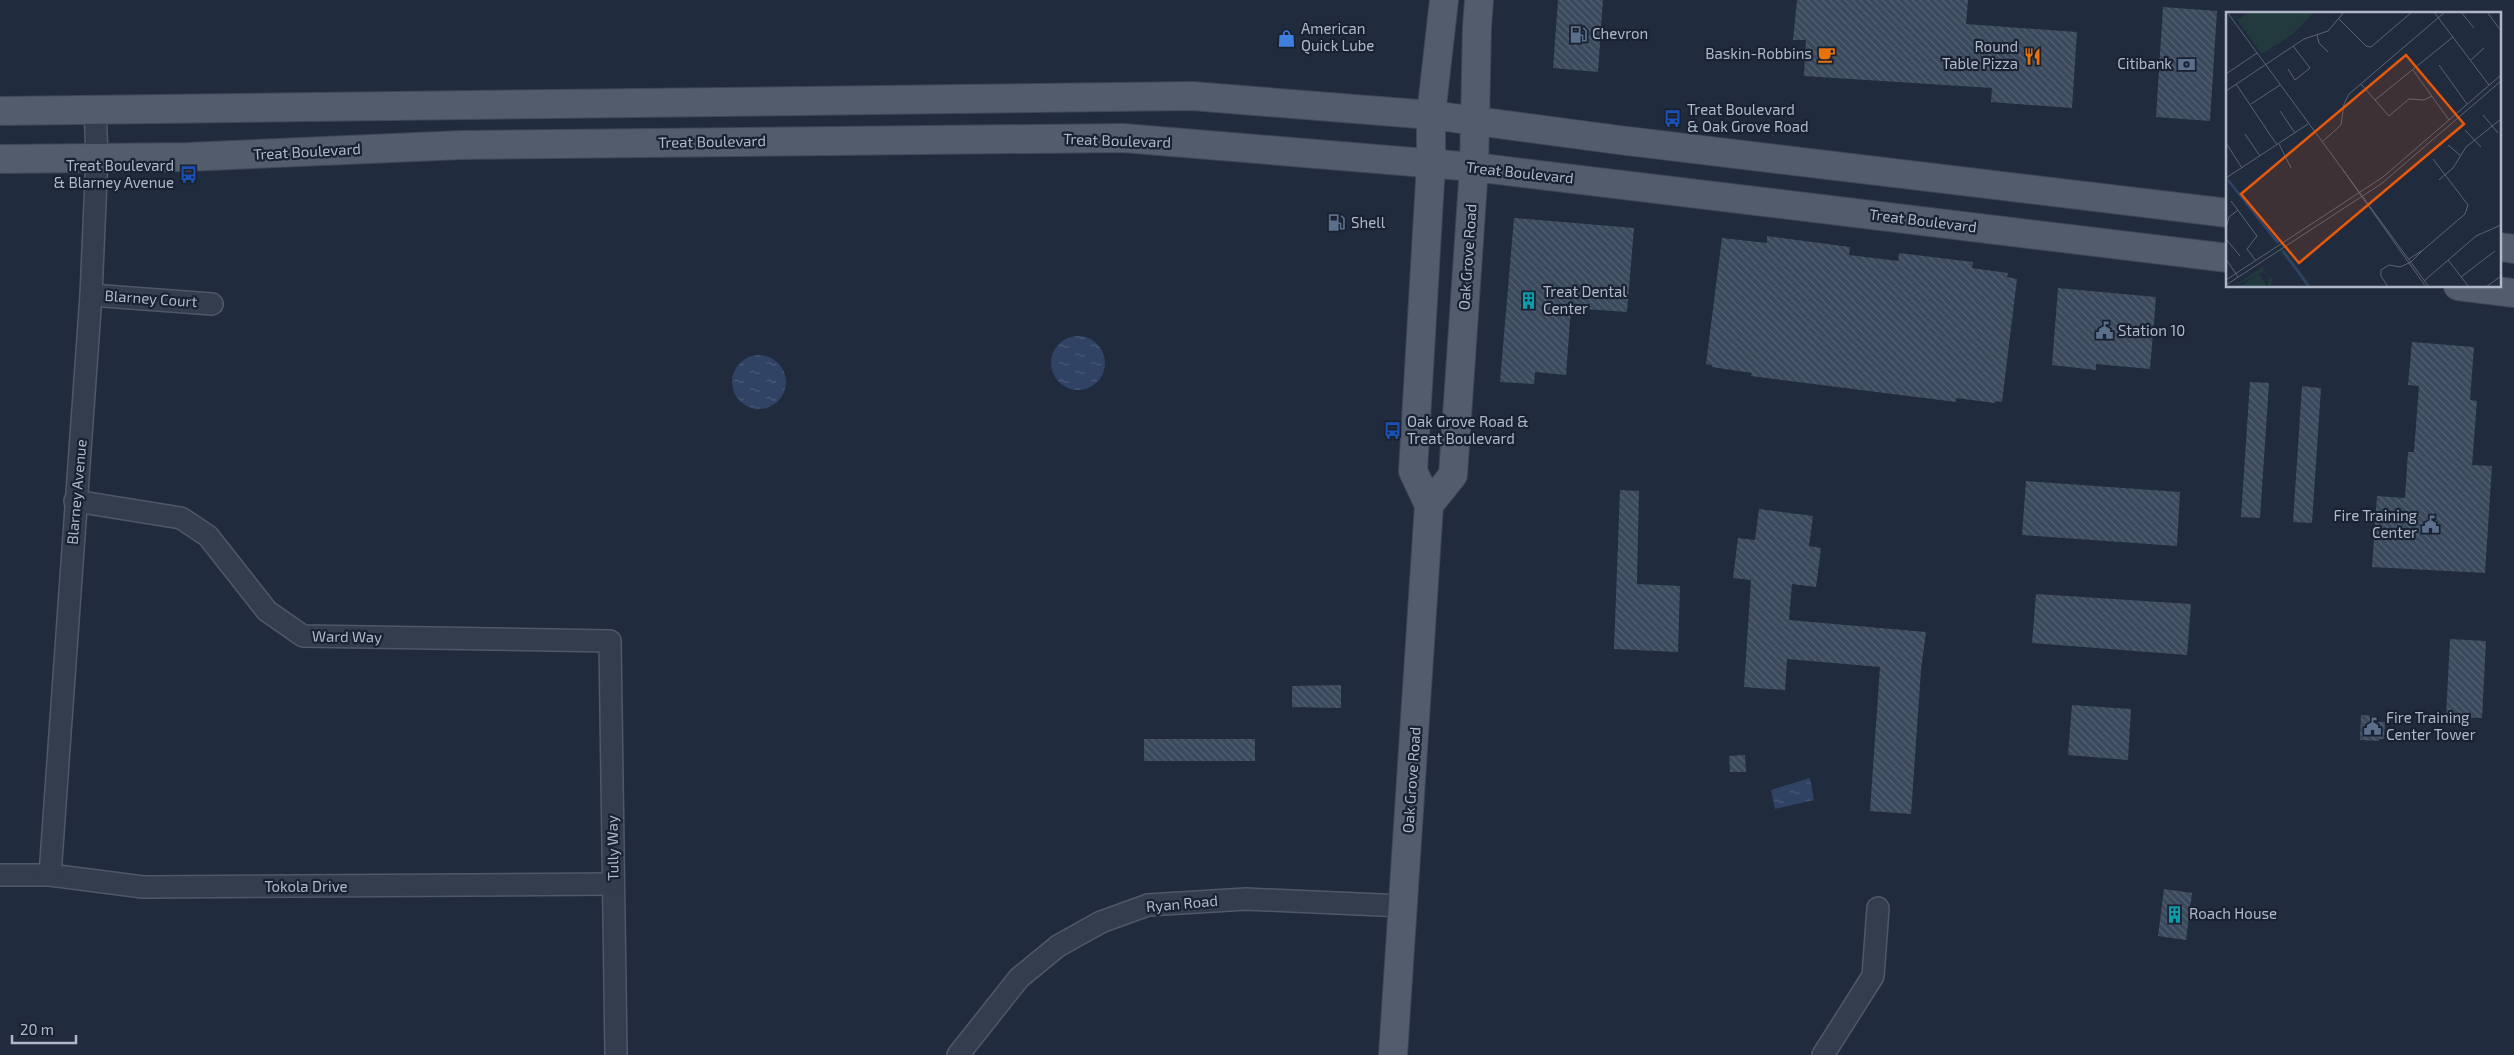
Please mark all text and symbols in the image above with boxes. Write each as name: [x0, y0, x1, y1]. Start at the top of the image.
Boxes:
inset map: [2226, 12, 2502, 288]
place label: American Quick Lube: [1301, 19, 1374, 55]
fuel station icon: Chevron: [1568, 24, 1588, 44]
place label: Chevron: [1592, 24, 1648, 42]
shop icon: American Quick Lube: [1277, 28, 1297, 48]
place label: Round Table Pizza: [1942, 37, 2018, 72]
place label: Baskin-Robbins: [1705, 44, 1812, 62]
cafe icon: Baskin-Robbins: [1816, 44, 1836, 64]
restaurant icon: Round Table Pizza: [2022, 46, 2042, 66]
place label: Citibank: [2117, 54, 2172, 72]
bank icon: Citibank: [2176, 54, 2196, 74]
place label: Treat Boulevard & Oak Grove Road: [1687, 100, 1809, 135]
bus stop icon: Treat Boulevard & Oak Grove Road: [1663, 109, 1683, 129]
street label: Treat Boulevard: [1063, 129, 1171, 151]
street label: Treat Boulevard: [658, 131, 766, 151]
street label: Treat Boulevard: [253, 139, 361, 163]
place label: Treat Boulevard & Blarney Avenue: [53, 156, 174, 191]
street label: Treat Boulevard: [1466, 157, 1575, 187]
bus stop icon: Treat Boulevard & Blarney Avenue: [178, 165, 198, 185]
street label: Oak Grove Road: [1454, 203, 1480, 311]
street label: Treat Boulevard: [1868, 204, 1978, 236]
fuel station icon: Shell: [1327, 213, 1347, 233]
place label: Shell: [1351, 213, 1386, 231]
place label: Treat Dental Center: [1543, 282, 1627, 317]
street label: Blarney Court: [104, 286, 198, 310]
building icon: Treat Dental Center: [1519, 291, 1539, 311]
public building icon: Station 10: [2094, 321, 2114, 341]
place label: Station 10: [2118, 321, 2185, 339]
place label: Oak Grove Road & Treat Boulevard: [1407, 412, 1529, 447]
bus stop icon: Oak Grove Road & Treat Boulevard: [1383, 421, 1403, 441]
street label: Blarney Avenue: [62, 439, 90, 545]
place label: Fire Training Center: [2334, 506, 2418, 541]
public building icon: Fire Training Center: [2421, 515, 2441, 535]
street label: Ward Way: [312, 626, 382, 646]
place label: Fire Training Center Tower: [2386, 708, 2476, 743]
public building icon: Fire Training Center Tower: [2362, 717, 2382, 737]
street label: Oak Grove Road: [1398, 726, 1424, 834]
street label: Tully Way: [602, 815, 622, 881]
street label: Tokola Drive: [264, 877, 348, 895]
street label: Ryan Road: [1145, 891, 1219, 915]
building icon: Roach House: [2165, 904, 2185, 924]
place label: Roach House: [2189, 904, 2277, 922]
scale bar: [12, 1012, 76, 1044]
text: 20 m: [20, 1020, 54, 1038]

